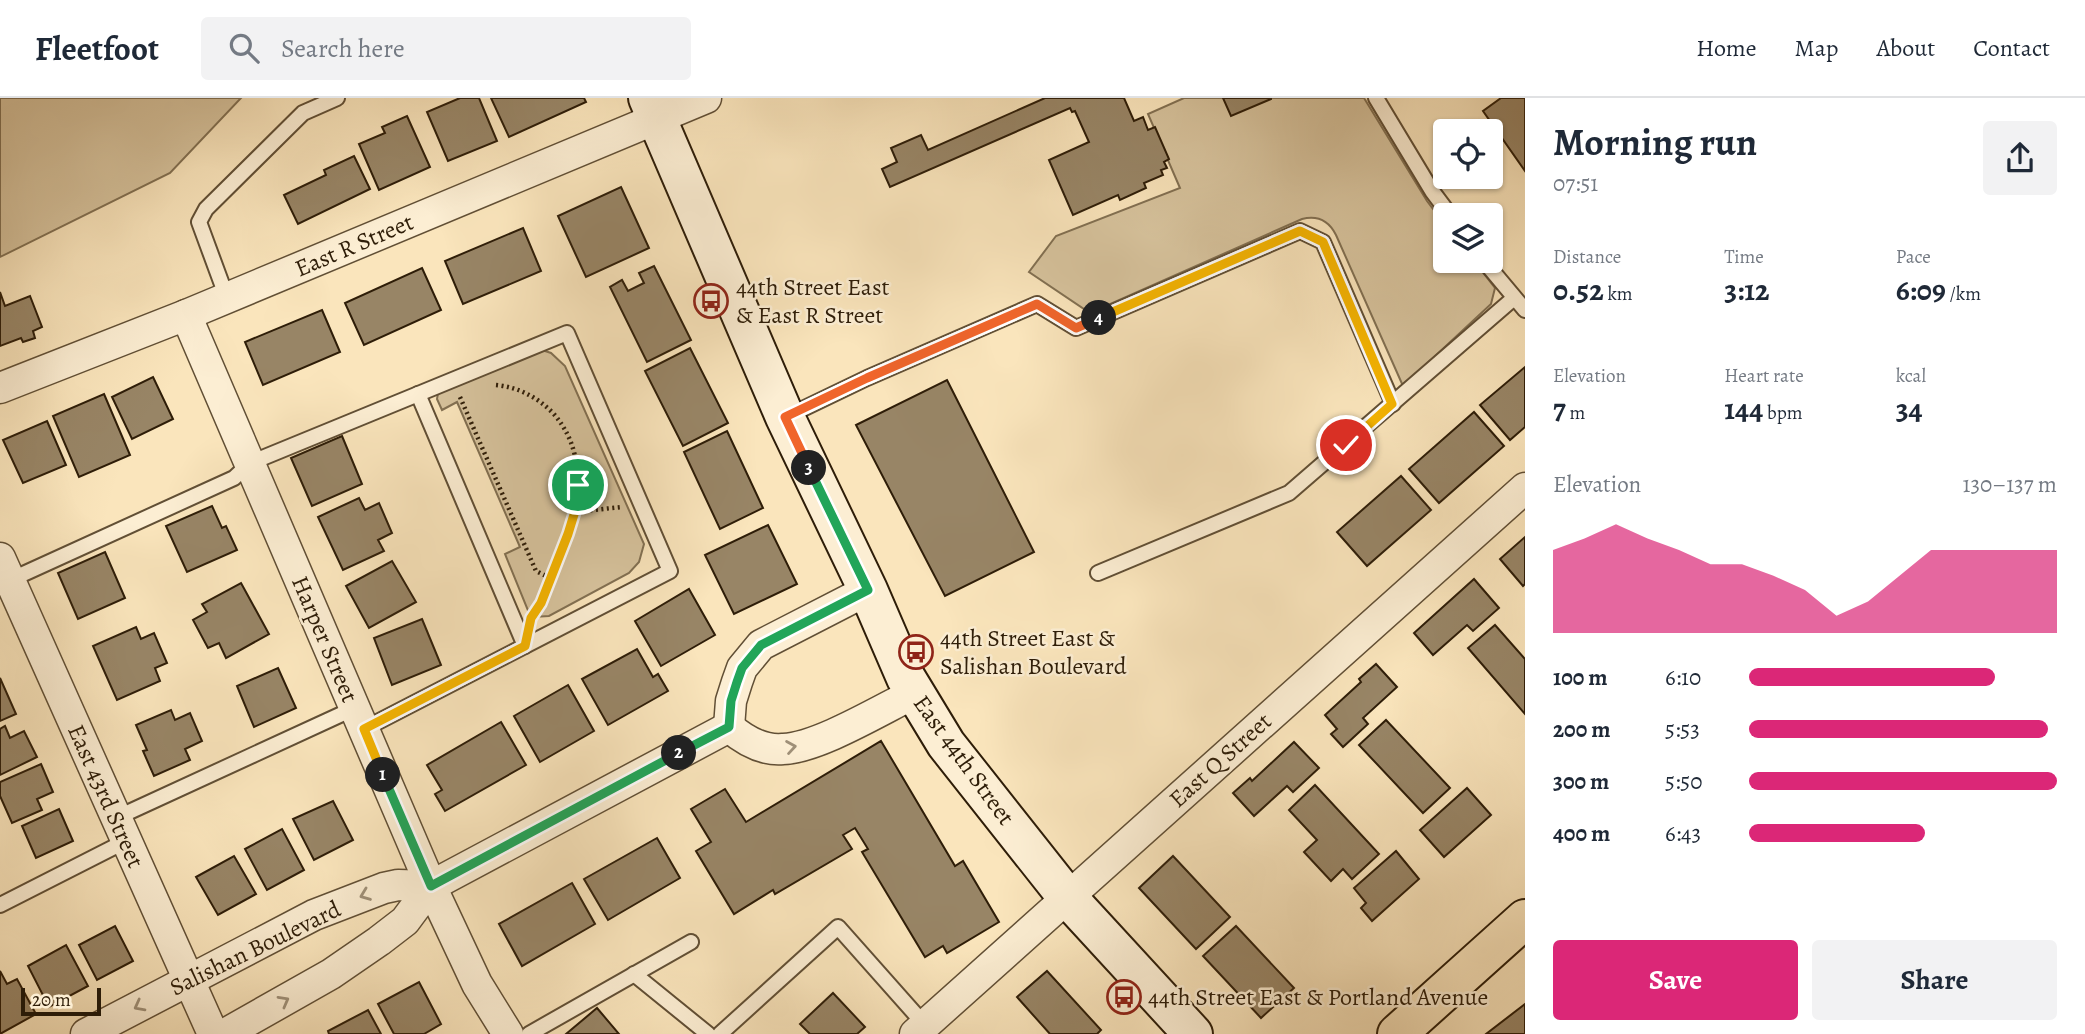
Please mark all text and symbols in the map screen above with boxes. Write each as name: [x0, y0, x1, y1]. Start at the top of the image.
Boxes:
search box: [201, 17, 691, 80]
text: Fleetfoot: [35, 26, 159, 71]
icon: search: [225, 29, 263, 67]
text: Search here: [281, 31, 405, 66]
text: Home: [1696, 32, 1757, 64]
text: Map: [1795, 32, 1839, 64]
text: About: [1877, 32, 1935, 64]
text: Contact: [1973, 32, 2050, 64]
text: Morning run: [1553, 116, 1757, 168]
map controls: [1433, 119, 1503, 273]
button: locate: [1433, 119, 1503, 189]
button: share: [1983, 121, 2057, 195]
text: 07:51: [1553, 168, 1598, 199]
button: layers: [1433, 203, 1503, 273]
street label: East R Street: [290, 206, 418, 284]
text: Distance: [1553, 244, 1621, 270]
text: Time: [1724, 244, 1764, 270]
text: Pace: [1896, 244, 1931, 270]
text: 0.52: [1553, 270, 1604, 310]
text: 3:12: [1724, 270, 1770, 310]
text: 6:09: [1896, 270, 1946, 310]
place label: 44th Street East & East R Street: [736, 271, 890, 331]
text: km: [1604, 281, 1633, 307]
text: /km: [1946, 281, 1981, 307]
bus stop icon: 44th Street East & East R Street: [692, 282, 730, 320]
pin: 4: [1082, 300, 1116, 336]
text: 4: [1094, 304, 1103, 330]
text: Elevation: [1553, 363, 1626, 389]
text: Heart rate: [1724, 363, 1804, 389]
text: kcal: [1896, 363, 1926, 389]
text: 7: [1553, 389, 1566, 429]
text: 144: [1724, 389, 1763, 429]
text: 34: [1896, 389, 1923, 429]
text: m: [1566, 400, 1585, 426]
text: bpm: [1763, 400, 1803, 426]
pin: [1316, 415, 1376, 475]
icon: check: [1327, 426, 1365, 464]
pin: 3: [792, 450, 826, 486]
text: 3: [804, 454, 813, 480]
pin: [548, 455, 608, 515]
icon: arrive: [559, 466, 597, 504]
text: Elevation: [1553, 469, 1641, 500]
text: 130–137 m: [1963, 469, 2057, 500]
street label: Harper Street: [284, 571, 366, 707]
place label: 44th Street East & Salishan Boulevard: [940, 622, 1127, 682]
bus stop icon: 44th Street East & Salishan Boulevard: [897, 633, 935, 671]
text: 100 m: [1553, 662, 1608, 693]
text: 6:10: [1665, 662, 1701, 693]
street label: East 44th Street: [906, 689, 1022, 832]
street label: East Q Street: [1162, 705, 1278, 815]
text: 200 m: [1553, 714, 1611, 745]
text: 5:53: [1665, 714, 1700, 745]
street label: East 43rd Street: [60, 719, 152, 873]
pin: 2: [662, 736, 696, 770]
text: 2: [674, 739, 683, 765]
one-way arrow: [785, 740, 797, 755]
pin: 1: [366, 758, 400, 792]
text: 1: [379, 761, 386, 787]
text: 300 m: [1553, 766, 1609, 797]
text: 5:50: [1665, 766, 1703, 797]
text: 400 m: [1553, 818, 1610, 849]
text: 6:43: [1665, 818, 1701, 849]
one-way arrow: [359, 887, 371, 901]
street label: Salishan Boulevard: [164, 893, 346, 1003]
button: Save: [1553, 940, 1798, 1020]
button: Share: [1812, 940, 2057, 1020]
bus stop icon: 44th Street East & Portland Avenue: [1105, 978, 1143, 1016]
place label: 44th Street East & Portland Avenue: [1148, 981, 1488, 1013]
scale bar: [21, 985, 102, 1017]
text: 20 m: [32, 987, 71, 1013]
one-way arrow: [277, 996, 290, 1009]
one-way arrow: [133, 998, 146, 1012]

